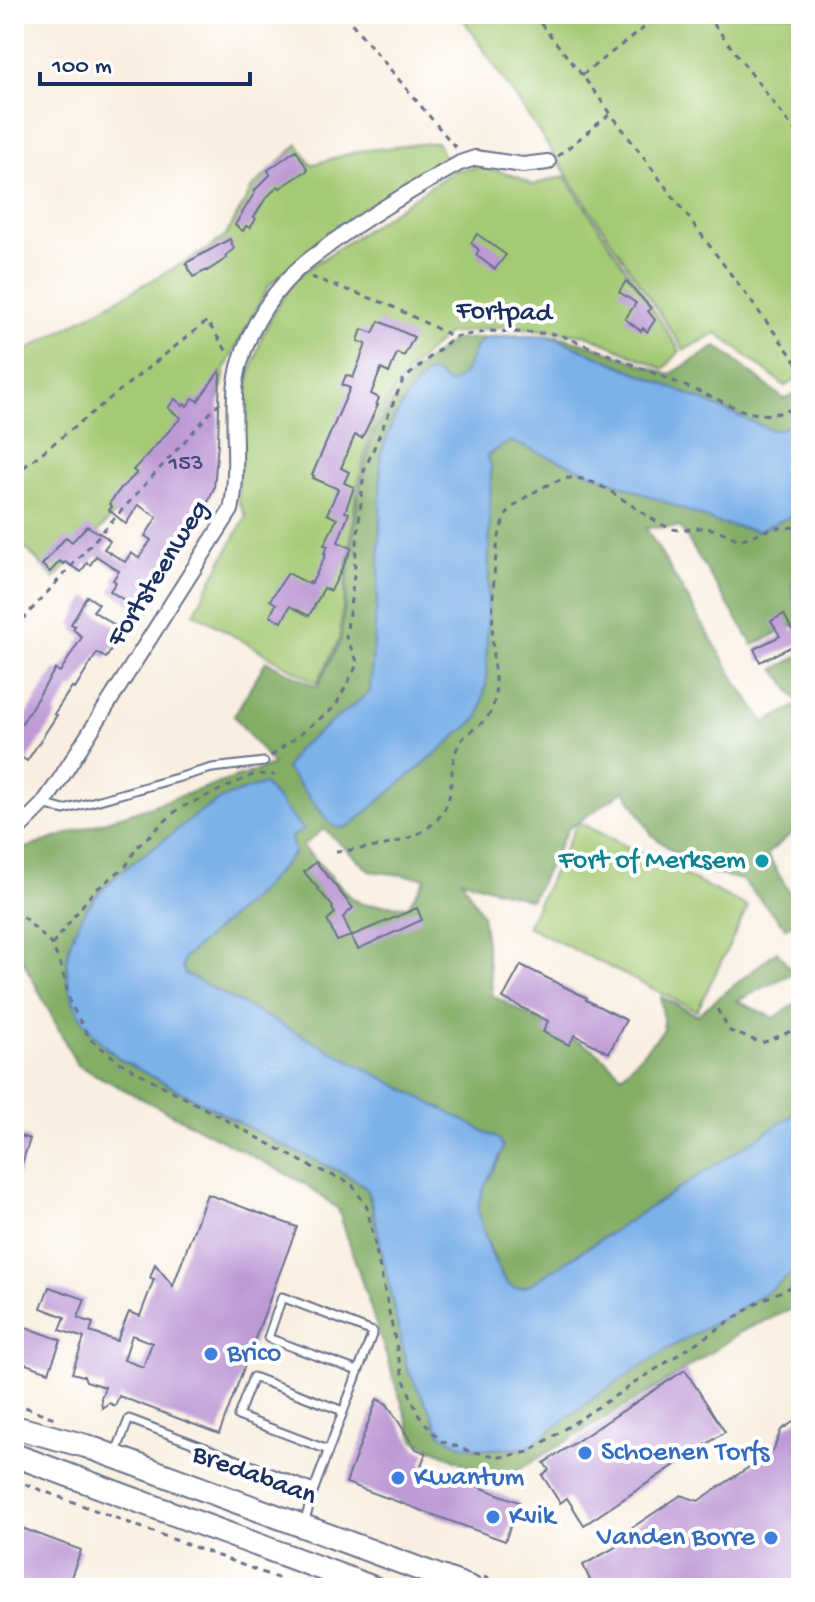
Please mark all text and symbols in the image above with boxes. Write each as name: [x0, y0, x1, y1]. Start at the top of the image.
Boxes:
scale bar: [40, 36, 250, 86]
text: 100 m: [51, 53, 112, 82]
street label: Fortpad: [454, 295, 555, 331]
house number: 153: [168, 450, 203, 479]
street label: Fortsteenweg: [100, 495, 217, 654]
place label: Fort of Merksem: [558, 845, 746, 878]
marker: Fort of Merksem: [753, 852, 771, 870]
place label: Brico: [226, 1338, 281, 1371]
marker: Brico: [202, 1345, 220, 1363]
place label: Schoenen Torfs: [601, 1437, 770, 1470]
street label: Bredabaan: [186, 1438, 321, 1514]
marker: Schoenen Torfs: [576, 1444, 594, 1462]
place label: Kwantum: [414, 1462, 525, 1495]
marker: Kwantum: [389, 1469, 407, 1487]
place label: Kvik: [509, 1501, 558, 1534]
marker: Kvik: [484, 1508, 502, 1526]
place label: Vanden Borre: [596, 1522, 756, 1555]
marker: Vanden Borre: [762, 1529, 780, 1547]

